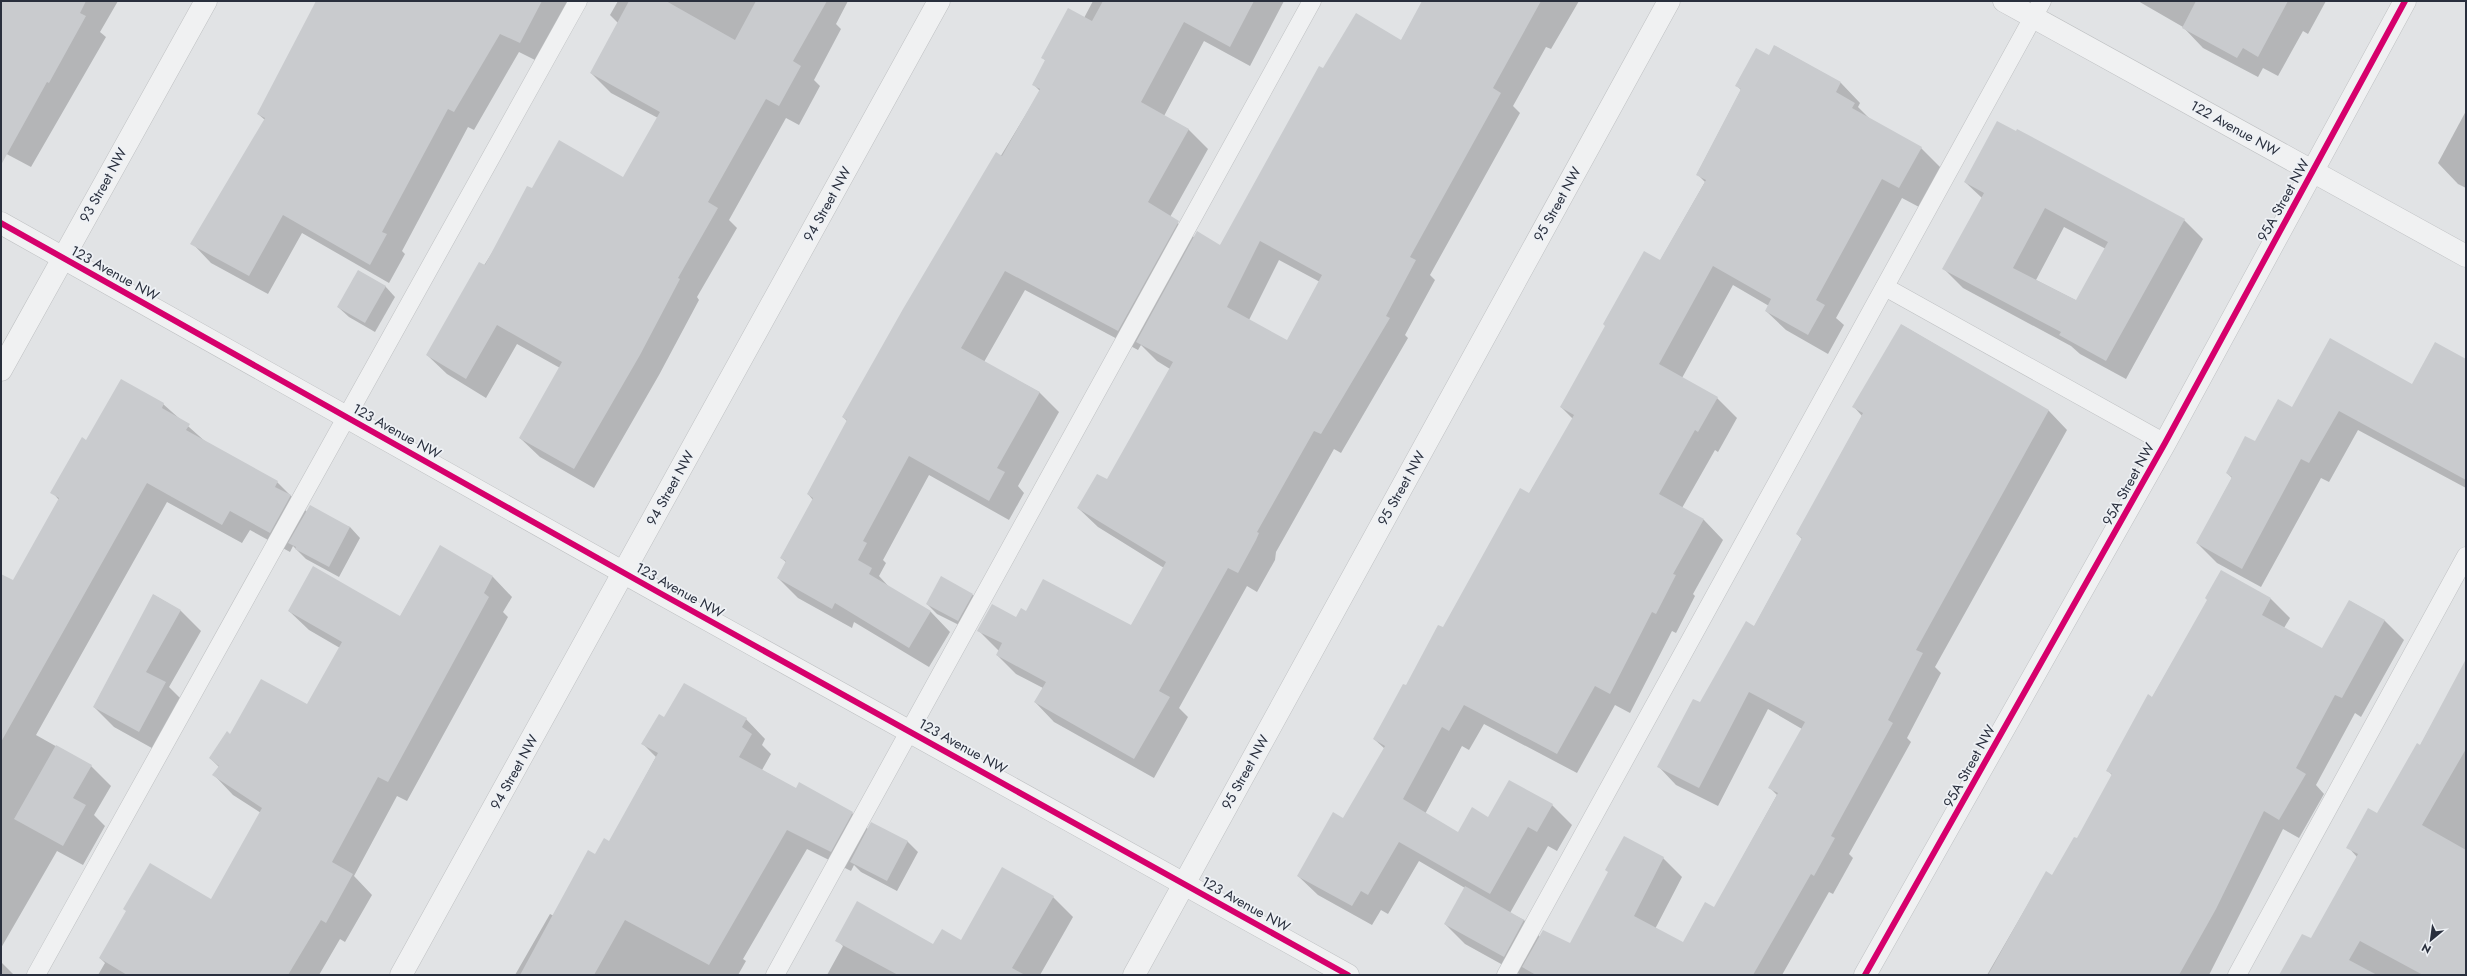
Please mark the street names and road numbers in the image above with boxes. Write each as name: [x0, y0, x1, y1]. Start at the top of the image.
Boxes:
street label: 122 Avenue NW: [2187, 95, 2283, 161]
street label: 93 Street NW: [74, 144, 132, 226]
street label: 95A Street NW: [2252, 155, 2314, 245]
street label: 94 Street NW: [798, 163, 856, 245]
street label: 95 Street NW: [1528, 163, 1586, 245]
street label: 123 Avenue NW: [67, 240, 163, 306]
street label: 123 Avenue NW: [349, 398, 445, 464]
street label: 95A Street NW: [2097, 439, 2159, 529]
street label: 94 Street NW: [641, 447, 699, 529]
street label: 95 Street NW: [1372, 447, 1430, 529]
street label: 123 Avenue NW: [632, 557, 728, 623]
street label: 123 Avenue NW: [915, 713, 1011, 779]
street label: 95A Street NW: [1938, 721, 2000, 811]
street label: 94 Street NW: [485, 731, 543, 813]
street label: 95 Street NW: [1216, 731, 1274, 813]
street label: 123 Avenue NW: [1198, 871, 1294, 937]

